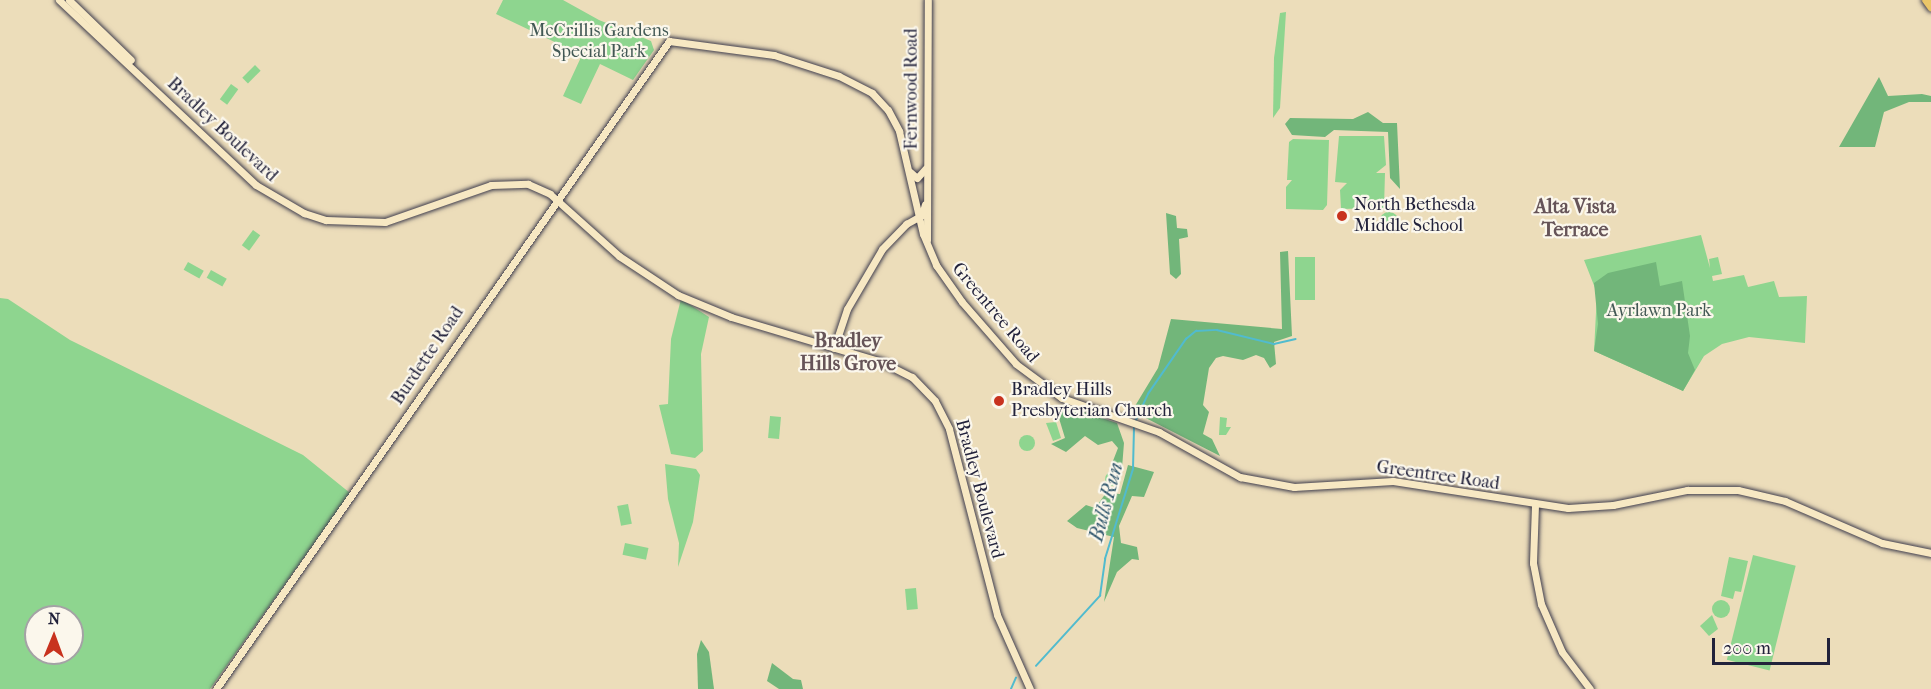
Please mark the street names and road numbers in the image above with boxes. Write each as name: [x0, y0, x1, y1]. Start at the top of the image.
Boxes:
street label: Fernwood Road: [901, 28, 923, 150]
street label: Bradley Boulevard: [162, 73, 282, 187]
street label: Greentree Road: [947, 259, 1043, 367]
street label: Burdette Road: [387, 303, 469, 409]
street label: Bradley Boulevard: [950, 417, 1008, 561]
street label: Greentree Road: [1375, 457, 1501, 495]

